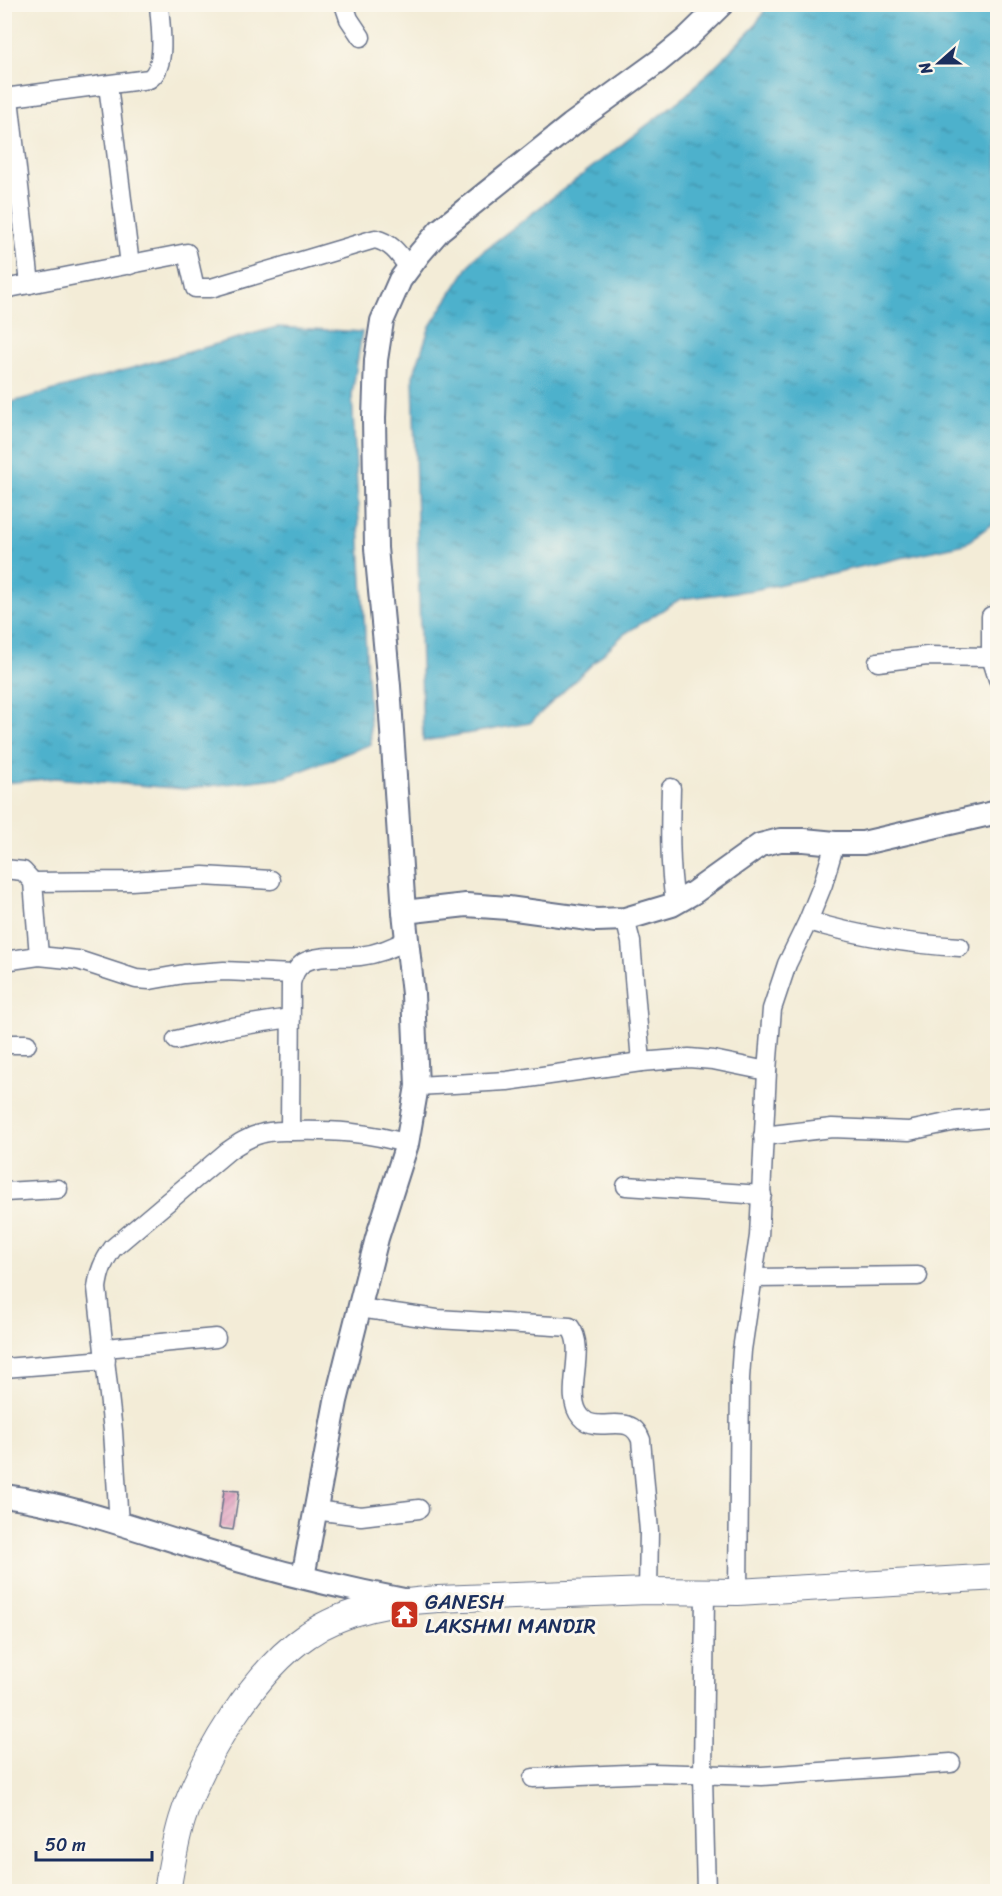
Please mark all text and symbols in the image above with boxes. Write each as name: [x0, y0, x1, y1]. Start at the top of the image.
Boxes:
north arrow: [909, 33, 969, 93]
text: N: [910, 57, 941, 80]
place label: GANESH LAKSHMI MANDIR: [425, 1583, 596, 1645]
temple icon: GANESH LAKSHMI MANDIR: [388, 1598, 420, 1630]
scale bar: [36, 1824, 152, 1862]
text: 50 m: [45, 1829, 86, 1861]

